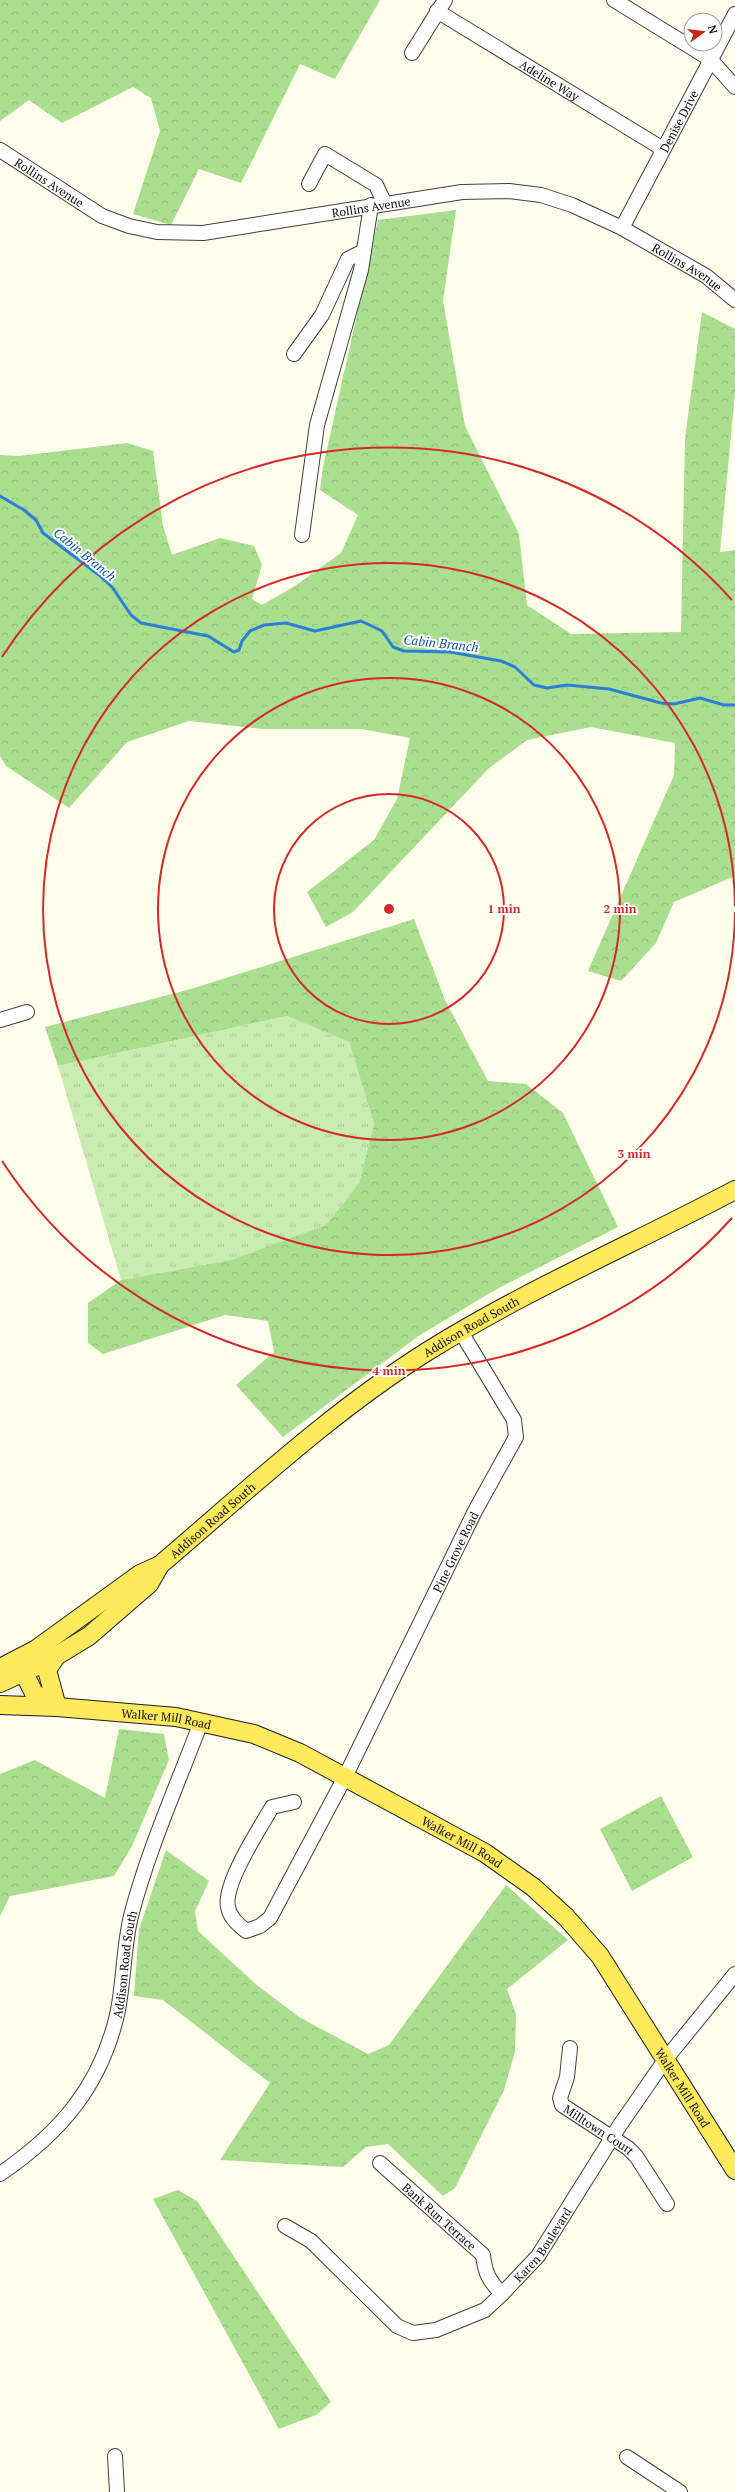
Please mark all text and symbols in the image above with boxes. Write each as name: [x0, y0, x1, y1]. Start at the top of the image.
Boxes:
north arrow: [683, 12, 723, 52]
text: N: [705, 24, 721, 36]
street label: Adeline Way: [517, 56, 583, 104]
street label: Denise Drive: [656, 87, 701, 155]
street label: Rollins Avenue: [12, 154, 87, 210]
street label: Rollins Avenue: [331, 193, 411, 220]
street label: Rollins Avenue: [650, 240, 725, 294]
water label: Cabin Branch: [50, 523, 120, 585]
water label: Cabin Branch: [403, 630, 479, 656]
text: 1 min: [488, 901, 521, 916]
text: 2 min: [604, 901, 637, 916]
centre of rings: [382, 902, 396, 916]
text: 3 min: [618, 1146, 651, 1161]
street label: Addison Road South: [420, 1293, 522, 1360]
text: 4 min: [373, 1363, 406, 1378]
street label: Addison Road South: [166, 1479, 258, 1561]
street label: Pine Grove Road: [429, 1509, 481, 1594]
street label: Walker Mill Road: [121, 1705, 213, 1732]
street label: Walker Mill Road: [419, 1813, 506, 1871]
street label: Addison Road South: [109, 1909, 140, 2019]
street label: Walker Mill Road: [652, 2045, 714, 2130]
street label: Milltown Court: [561, 2101, 638, 2158]
street label: Bank Run Terrace: [400, 2179, 480, 2253]
street label: Karen Boulevard: [510, 2204, 574, 2285]

